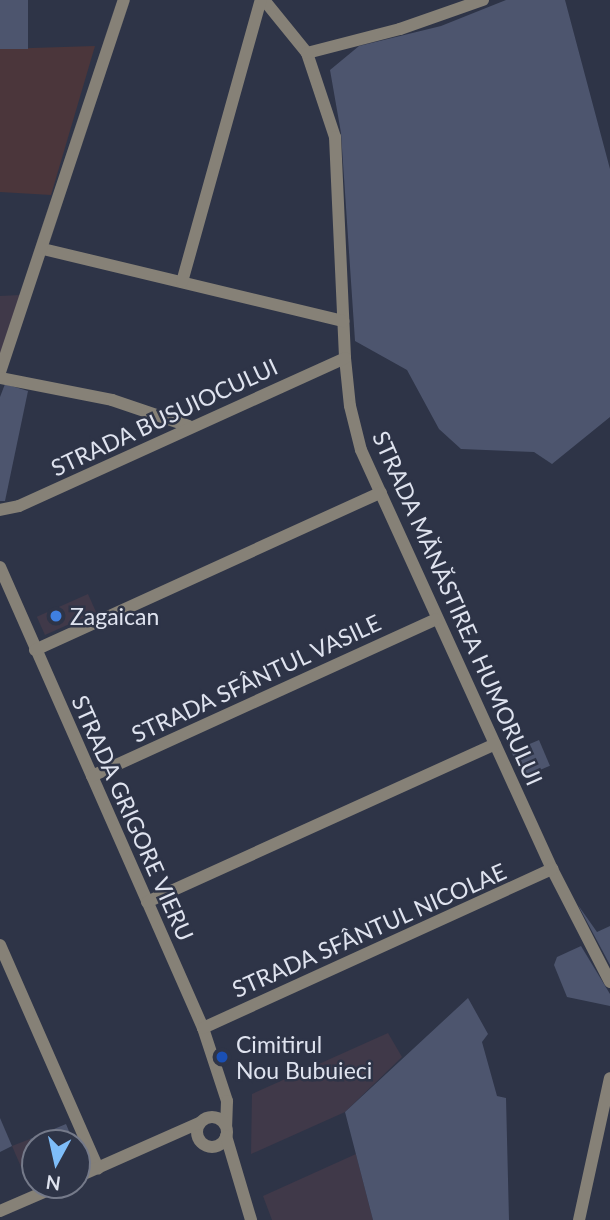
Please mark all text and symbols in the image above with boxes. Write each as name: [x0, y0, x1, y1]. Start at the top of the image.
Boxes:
street label: STRADA BUSUIOCULUI: [46, 352, 282, 482]
street label: STRADA MĂNĂSTIREA HUMORULUI: [367, 426, 549, 790]
place label: Zagaican: [70, 602, 159, 630]
marker: Zagaican: [48, 608, 64, 624]
street label: STRADA SFÂNTUL VASILE: [126, 608, 386, 748]
street label: STRADA GRIGORE VIERU: [66, 690, 200, 946]
street label: STRADA SFÂNTUL NICOLAE: [227, 857, 511, 1003]
place label: Cimitirul Nou Bubuieci: [236, 1030, 372, 1084]
marker: Cimitirul Nou Bubuieci: [214, 1049, 230, 1065]
north arrow: [21, 1129, 91, 1199]
text: N: [44, 1171, 62, 1196]

